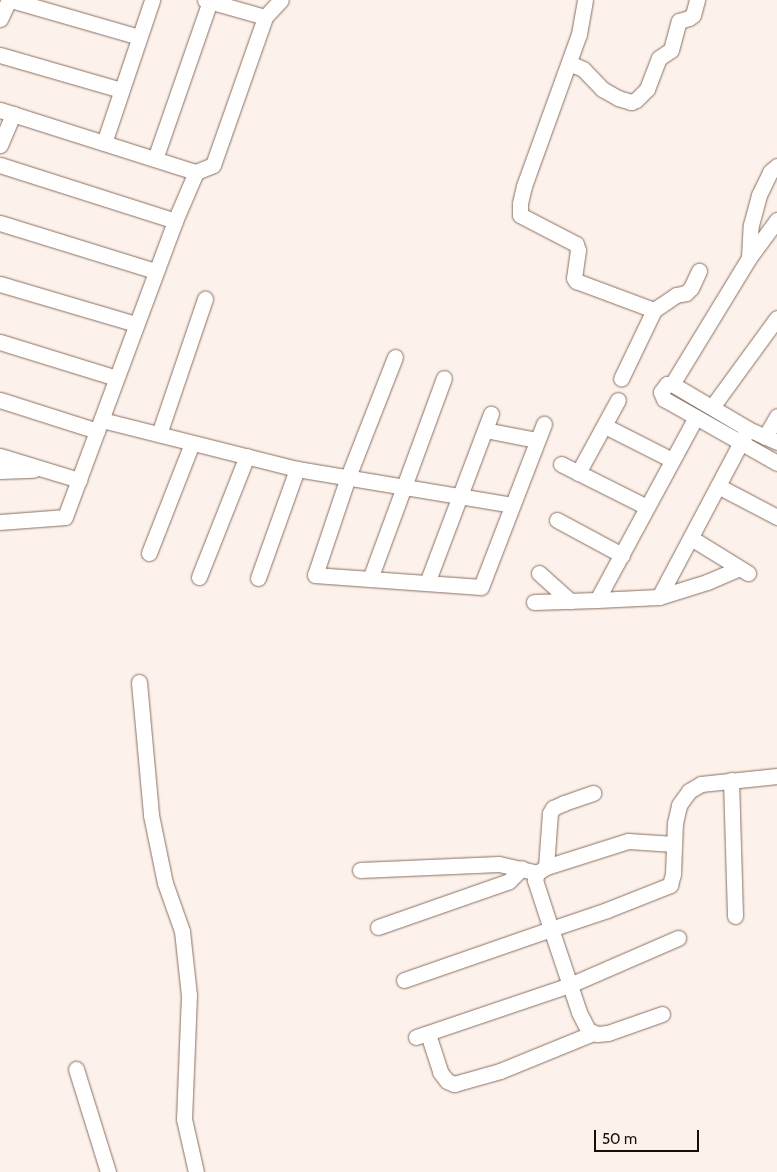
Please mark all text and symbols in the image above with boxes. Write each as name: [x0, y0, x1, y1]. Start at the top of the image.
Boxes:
scale bar: [597, 1120, 702, 1152]
text: 50 m: [602, 1130, 637, 1148]

